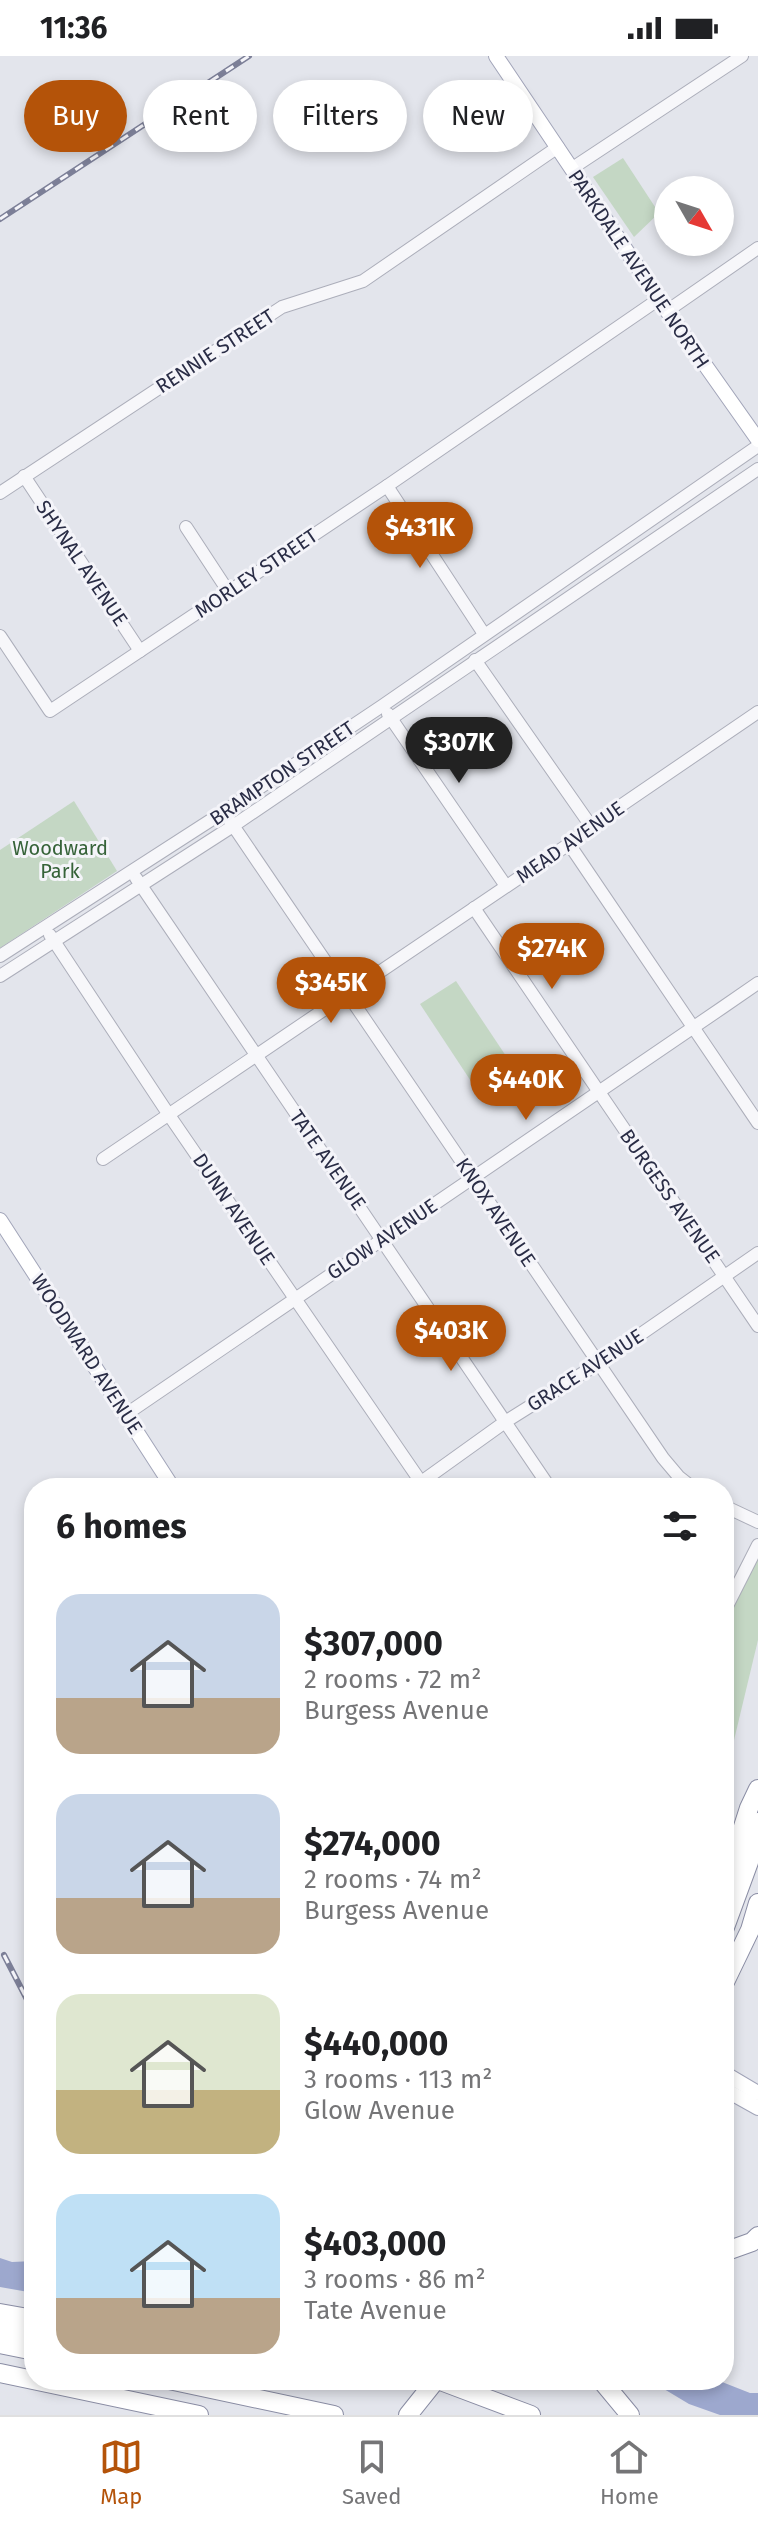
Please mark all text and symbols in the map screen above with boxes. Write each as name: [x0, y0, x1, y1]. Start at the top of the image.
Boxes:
text: 11:36: [40, 10, 108, 46]
chip: Buy: [24, 80, 127, 152]
chip: Rent: [143, 80, 257, 152]
chip: Filters: [273, 80, 407, 152]
chip: New: [423, 80, 533, 152]
street label: PARKDALE AVENUE NORTH: [563, 165, 715, 373]
north arrow: [654, 176, 734, 256]
map controls: [654, 176, 734, 256]
street label: RENNIE STREET: [151, 303, 279, 398]
street label: SHYNAL AVENUE: [31, 496, 133, 630]
pin: $431K: [364, 502, 476, 570]
text: $431K: [385, 512, 455, 543]
street label: MORLEY STREET: [190, 523, 322, 623]
street label: BRAMPTON STREET: [205, 715, 360, 830]
pin: $307K: [403, 717, 515, 785]
text: $307K: [423, 727, 495, 758]
street label: MEAD AVENUE: [511, 796, 629, 888]
park label: Woodward Park: [12, 836, 108, 883]
pin: $274K: [496, 923, 608, 991]
text: $274K: [517, 933, 587, 964]
pin: $345K: [275, 957, 387, 1025]
text: $345K: [295, 967, 367, 998]
pin: $440K: [470, 1054, 582, 1122]
text: $440K: [488, 1064, 564, 1095]
street label: TATE AVENUE: [285, 1105, 371, 1215]
street label: BURGESS AVENUE: [615, 1124, 725, 1268]
street label: DUNN AVENUE: [188, 1149, 280, 1269]
street label: KNOX AVENUE: [451, 1153, 541, 1271]
street label: GLOW AVENUE: [322, 1193, 442, 1285]
street label: WOODWARD AVENUE: [26, 1269, 148, 1439]
pin: $403K: [395, 1305, 507, 1373]
text: $403K: [414, 1315, 488, 1346]
street label: GRACE AVENUE: [522, 1324, 648, 1416]
icon: filters: [658, 1504, 702, 1548]
text: 6 homes: [56, 1506, 187, 1547]
text: $307,000: [304, 1623, 443, 1664]
icon: home: [120, 1626, 216, 1722]
text: 2 rooms · 72 m²: [304, 1664, 481, 1695]
text: Burgess Avenue: [304, 1695, 489, 1726]
text: $274,000: [304, 1823, 441, 1864]
icon: home: [120, 1826, 216, 1922]
text: 2 rooms · 74 m²: [304, 1864, 482, 1895]
text: Burgess Avenue: [304, 1895, 489, 1926]
text: $440,000: [304, 2023, 448, 2064]
icon: home: [120, 2026, 216, 2122]
text: 3 rooms · 113 m²: [304, 2064, 493, 2095]
text: Glow Avenue: [304, 2095, 455, 2126]
text: $403,000: [304, 2223, 446, 2264]
icon: home: [120, 2226, 216, 2322]
text: 3 rooms · 86 m²: [304, 2264, 486, 2295]
text: Tate Avenue: [304, 2295, 447, 2326]
tab: Map: [99, 2435, 143, 2510]
tab: Saved: [342, 2435, 401, 2510]
tab: Home: [600, 2435, 659, 2510]

